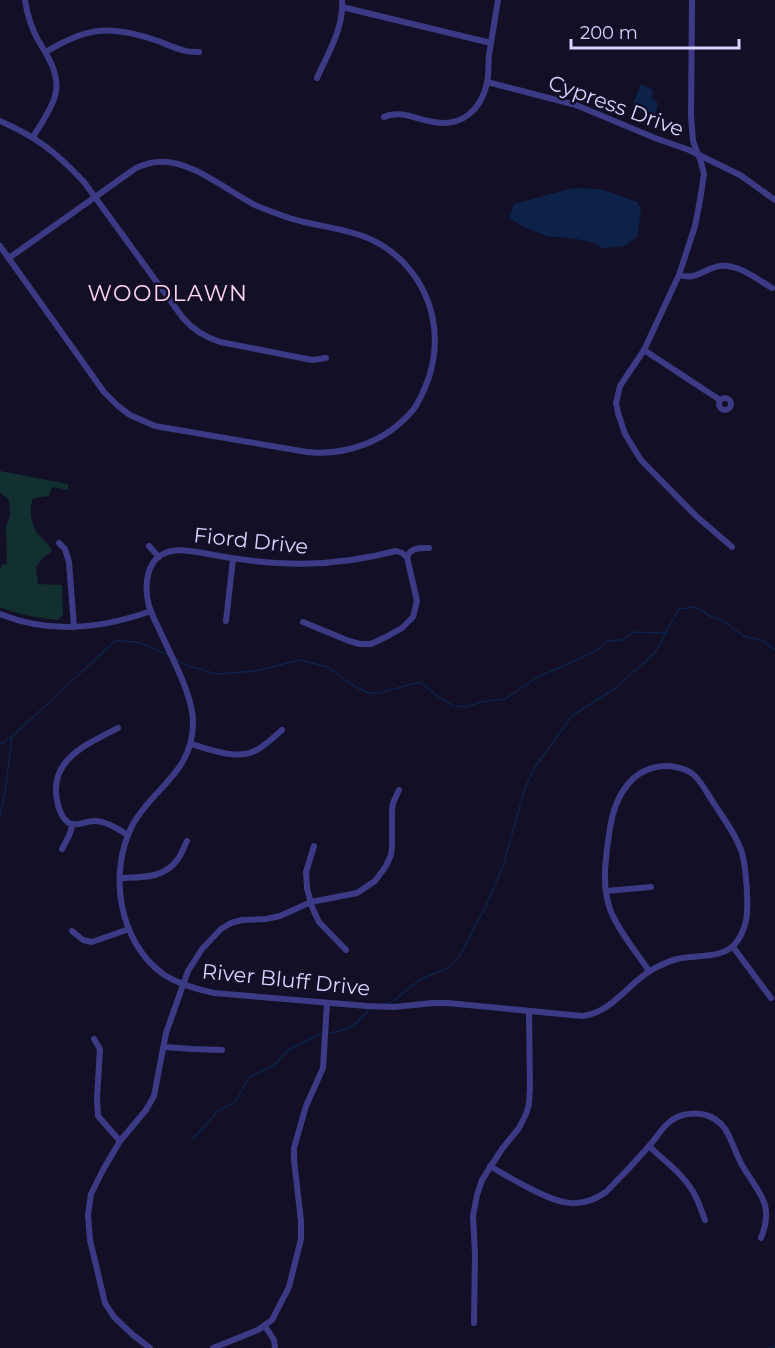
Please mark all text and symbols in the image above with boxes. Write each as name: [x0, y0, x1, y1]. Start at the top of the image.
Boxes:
scale bar: [571, 12, 739, 50]
text: 200 m: [580, 22, 638, 44]
street label: Cypress Drive: [545, 69, 687, 142]
district label: WOODLAWN: [87, 280, 249, 307]
street label: Fiord Drive: [193, 522, 310, 559]
street label: River Bluff Drive: [201, 958, 371, 1001]

